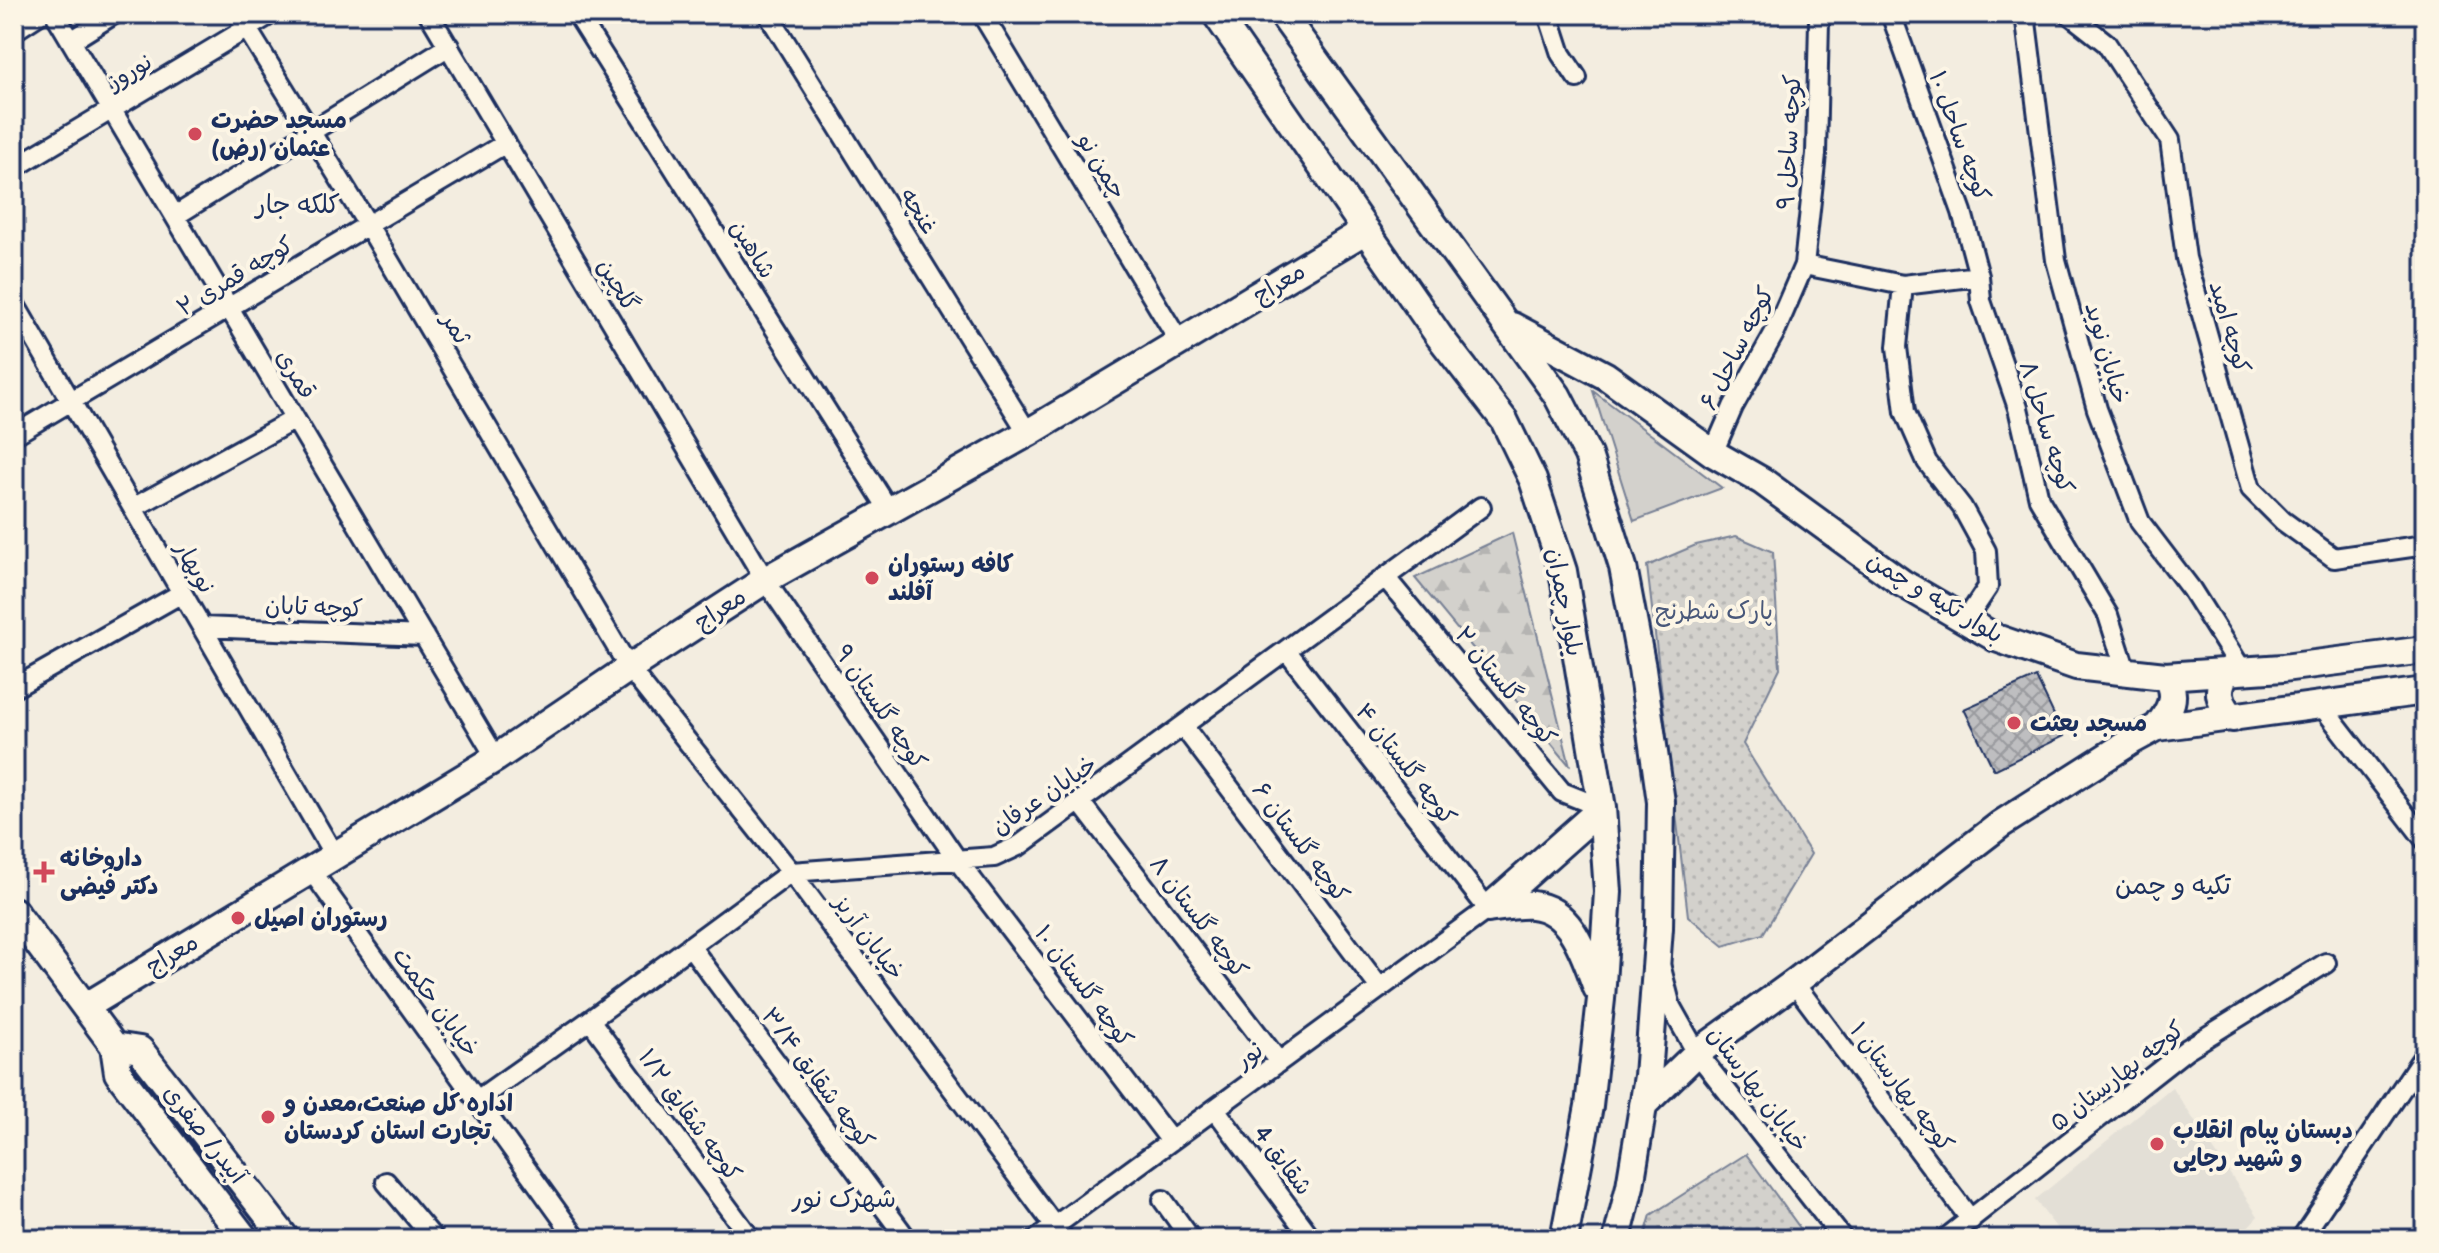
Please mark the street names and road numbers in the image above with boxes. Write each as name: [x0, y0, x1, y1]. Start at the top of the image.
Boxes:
street label: نوروز: [100, 47, 159, 97]
street label: کوچه ساحل ۱۰: [1923, 67, 1997, 205]
street label: کوچه ساحل ۹: [1771, 74, 1808, 210]
street label: چمن نو: [1070, 126, 1132, 204]
street label: غنچه: [893, 183, 944, 240]
street label: شاهین: [723, 214, 782, 284]
street label: کوچه قمری ۲: [172, 230, 299, 323]
street label: گلچین: [591, 253, 645, 317]
street label: معراج: [1248, 257, 1311, 311]
street label: کوچه امید: [2203, 278, 2257, 377]
street label: کوچه ساحل ۶: [1694, 282, 1781, 415]
street label: خیابان نوید: [2078, 299, 2135, 407]
street label: ثمر: [434, 305, 477, 350]
street label: قمری: [269, 344, 322, 404]
street label: کوچه ساحل ۸: [2013, 357, 2080, 497]
street label: نوبهار: [168, 535, 221, 599]
street label: بلوار تکیه و چمن: [1861, 545, 2008, 650]
street label: بلوار چمران: [1540, 546, 1589, 659]
street label: معراج: [689, 582, 752, 638]
street label: کوچه تابان: [264, 591, 364, 624]
street label: کوچه گلستان ۲: [1449, 621, 1563, 752]
street label: کوچه گلستان ۹: [828, 639, 933, 775]
street label: کوچه گلستان ۴: [1349, 697, 1462, 831]
street label: خیابان عرفان: [986, 750, 1102, 841]
street label: کوچه گلستان ۶: [1246, 776, 1355, 908]
street label: کوچه گلستان ۸: [1143, 850, 1254, 984]
street label: خیابان آریز: [826, 887, 910, 986]
street label: کوچه گلستان ۱۰: [1028, 919, 1139, 1053]
street label: معراج: [141, 928, 204, 982]
street label: خیابان حکمت: [386, 942, 485, 1063]
street label: کوچه شقایق ۳/۴: [755, 1002, 880, 1155]
street label: کوچه بهارستان ۵: [2044, 1015, 2190, 1138]
street label: کوچه بهارستان ۱: [1843, 1017, 1960, 1158]
street label: خیابان بهارستان: [1701, 1021, 1814, 1158]
street label: نور: [1229, 1035, 1269, 1076]
street label: کوچه شقایق ۱/۲: [632, 1043, 747, 1187]
street label: آبیدر/ صفری: [157, 1079, 253, 1191]
street label: شقایق 4: [1247, 1120, 1318, 1201]

